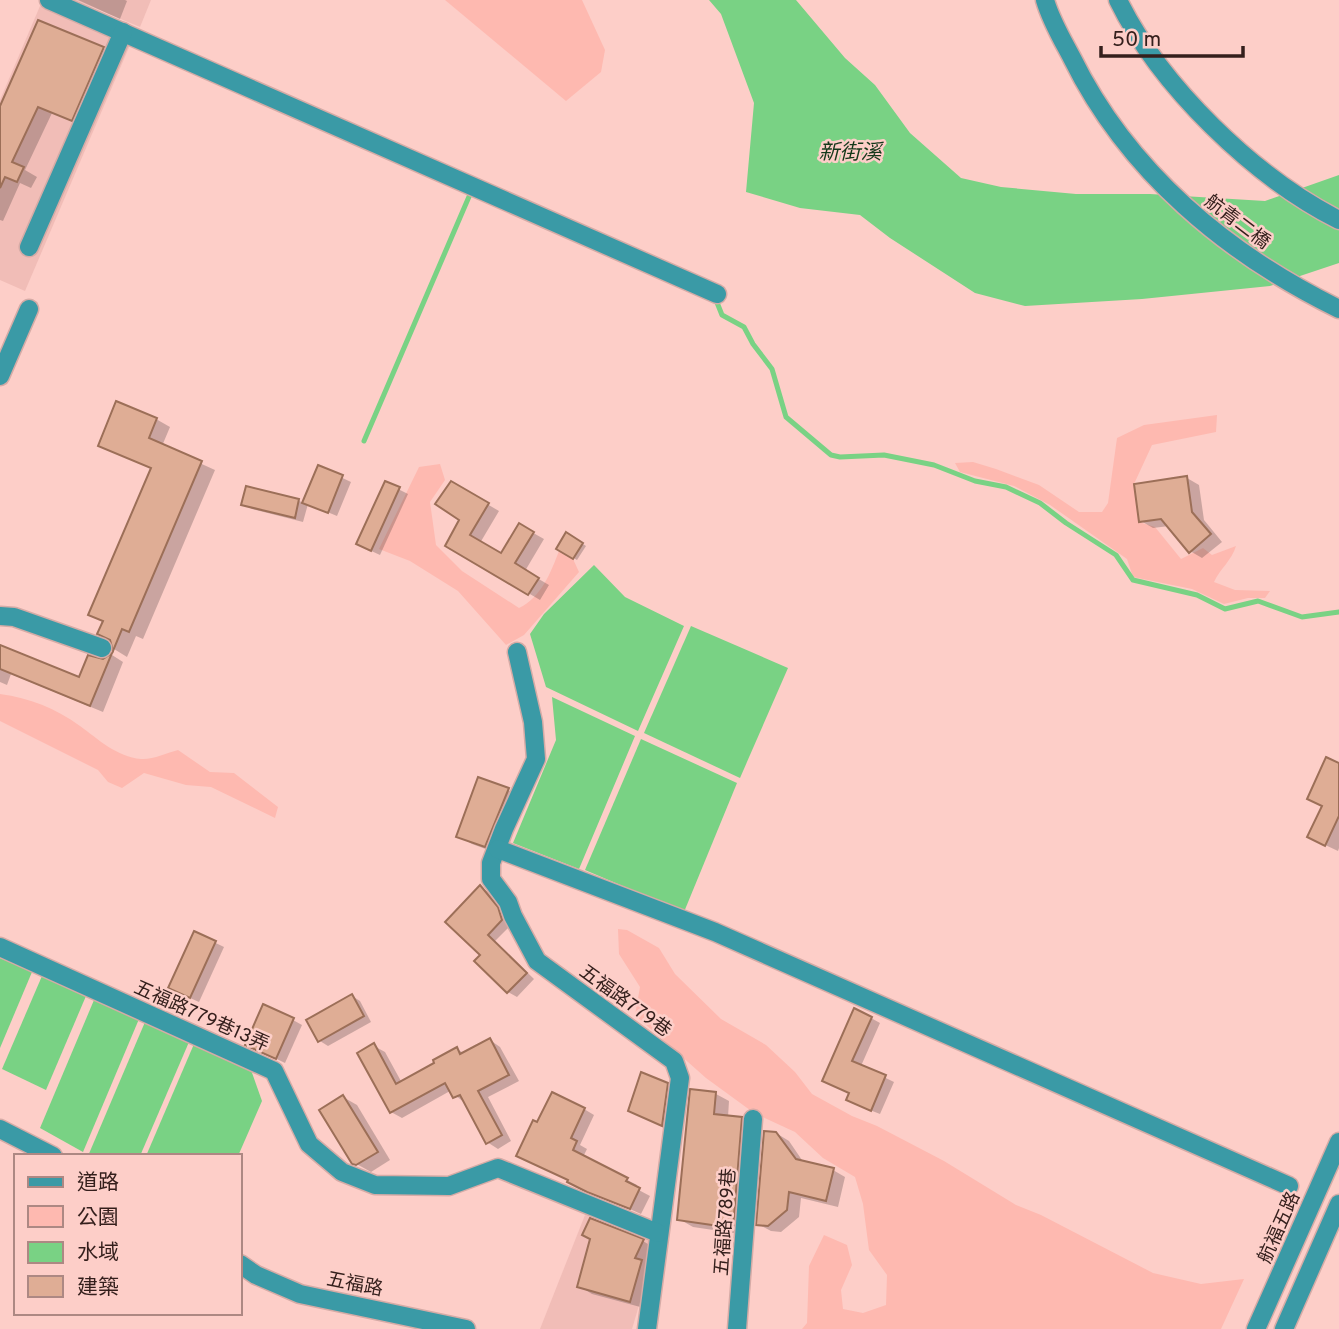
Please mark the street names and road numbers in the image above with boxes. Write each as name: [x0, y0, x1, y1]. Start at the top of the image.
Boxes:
street label: 航青二橋: [1199, 190, 1274, 255]
street label: 五福路779巷: [574, 960, 676, 1043]
street label: 五福路779巷13弄: [130, 976, 272, 1057]
street label: 五福路789巷: [710, 1167, 742, 1277]
street label: 航福五路: [1253, 1188, 1306, 1267]
street label: 五福路: [324, 1268, 385, 1302]

